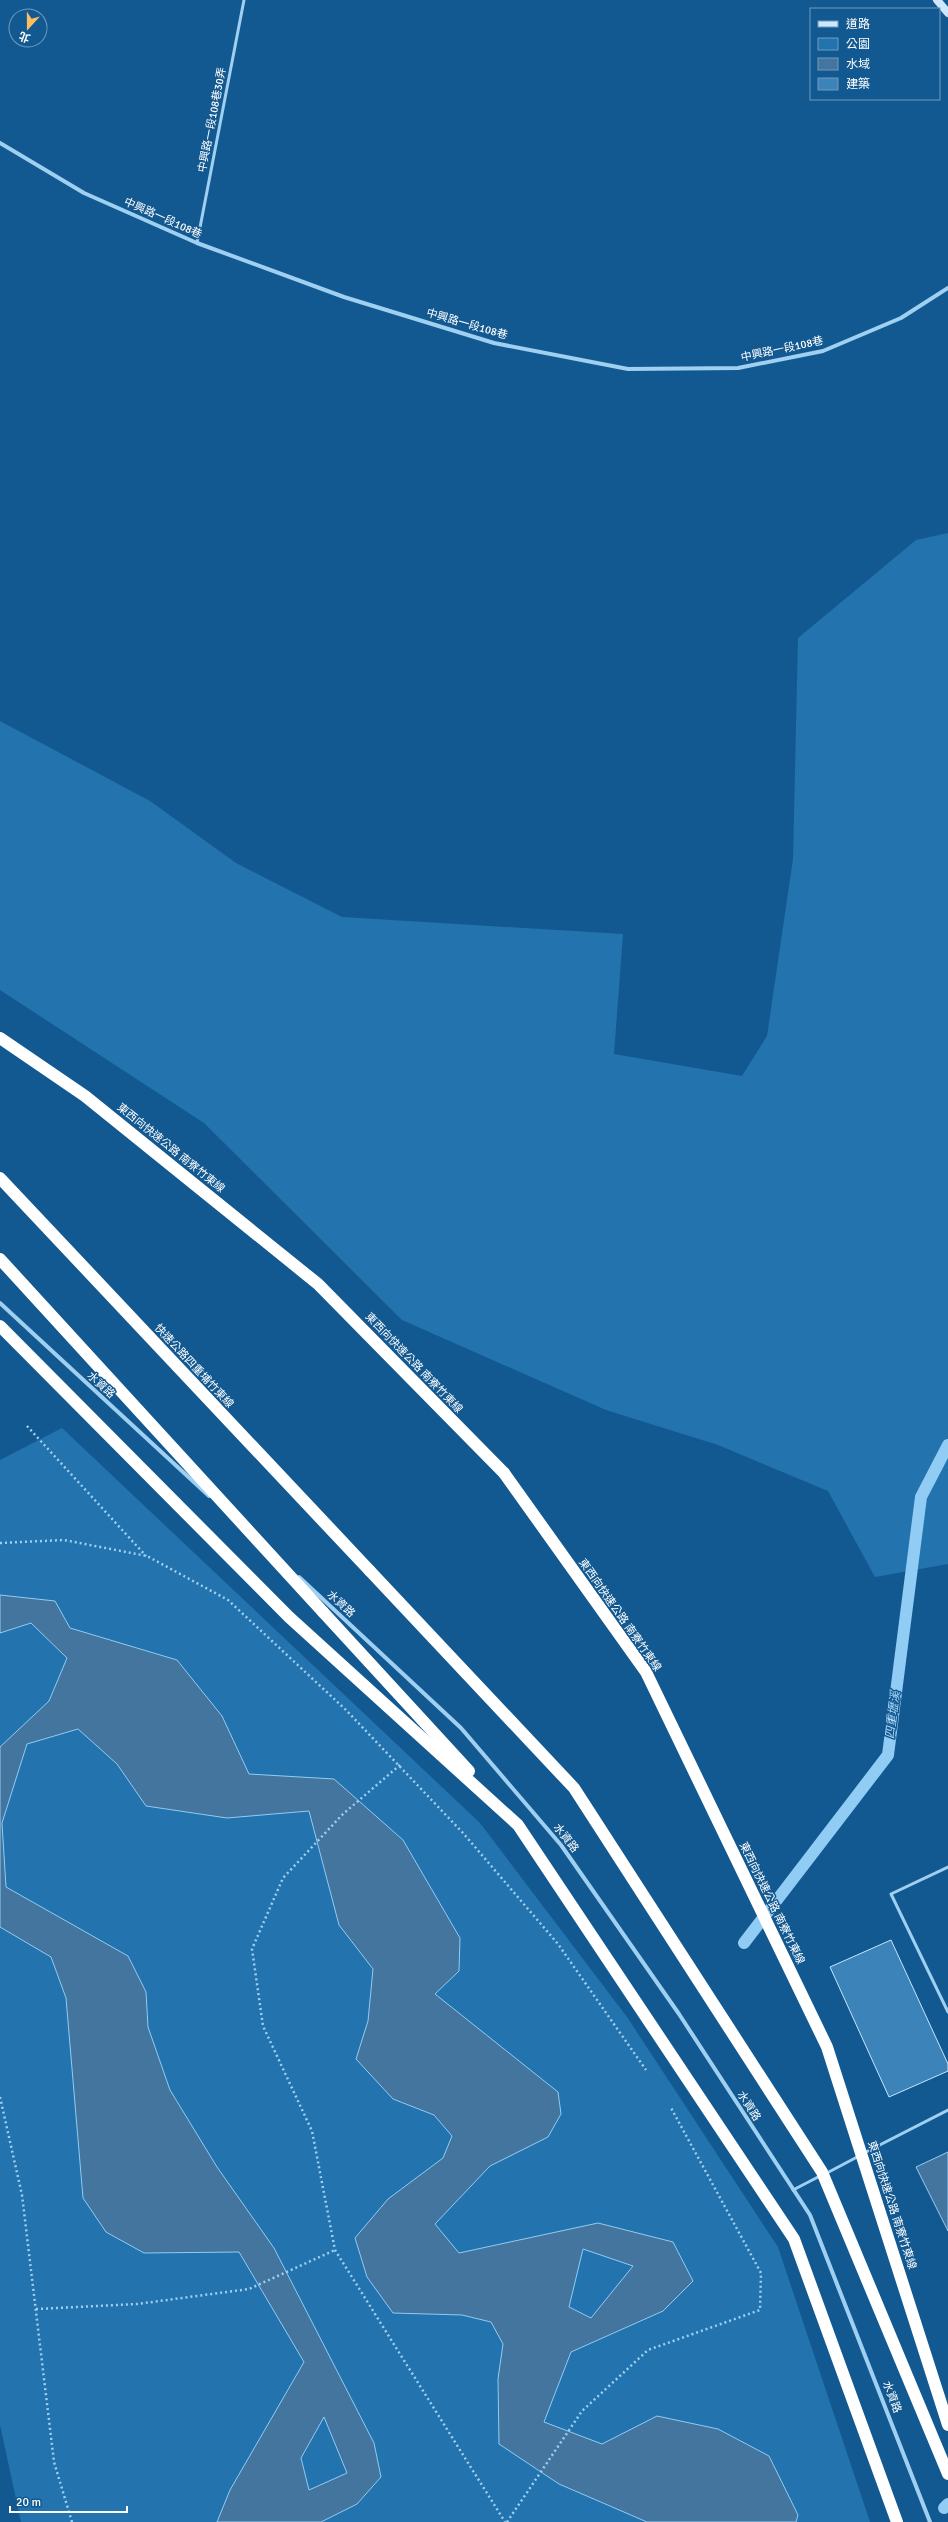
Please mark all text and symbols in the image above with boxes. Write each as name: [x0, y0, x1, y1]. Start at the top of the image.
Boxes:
north arrow: [8, 8, 48, 48]
legend: [810, 8, 940, 100]
text: 道路: [846, 17, 870, 32]
text: 北: [17, 29, 32, 45]
text: 公園: [846, 37, 870, 52]
text: 水域: [846, 57, 870, 72]
street label: 中興路一段108巷30弄: [195, 66, 229, 174]
text: 建築: [846, 77, 870, 92]
street label: 中興路一段108巷: [122, 195, 204, 241]
street label: 中興路一段108巷: [425, 306, 509, 342]
street label: 中興路一段108巷: [740, 334, 824, 364]
street label: 東西向快速公路 南寮竹東線: [115, 1101, 227, 1195]
street label: 東西向快速公路 南寮竹東線: [363, 1310, 465, 1416]
street label: 快速公路四重埔竹東線: [152, 1321, 236, 1411]
street label: 水資路: [84, 1369, 118, 1401]
street label: 東西向快速公路 南寮竹東線: [576, 1556, 664, 1674]
street label: 水資路: [324, 1588, 358, 1620]
water label: 四重壢溪: [883, 1688, 904, 1740]
street label: 水資路: [551, 1821, 581, 1855]
street label: 東西向快速公路 南寮竹東線: [737, 1840, 807, 1966]
street label: 水資路: [735, 2089, 763, 2123]
street label: 東西向快速公路 南寮竹東線: [865, 2139, 919, 2271]
street label: 水資路: [880, 2379, 904, 2415]
scale bar: [10, 2488, 127, 2514]
text: 20 m: [16, 2495, 41, 2510]

